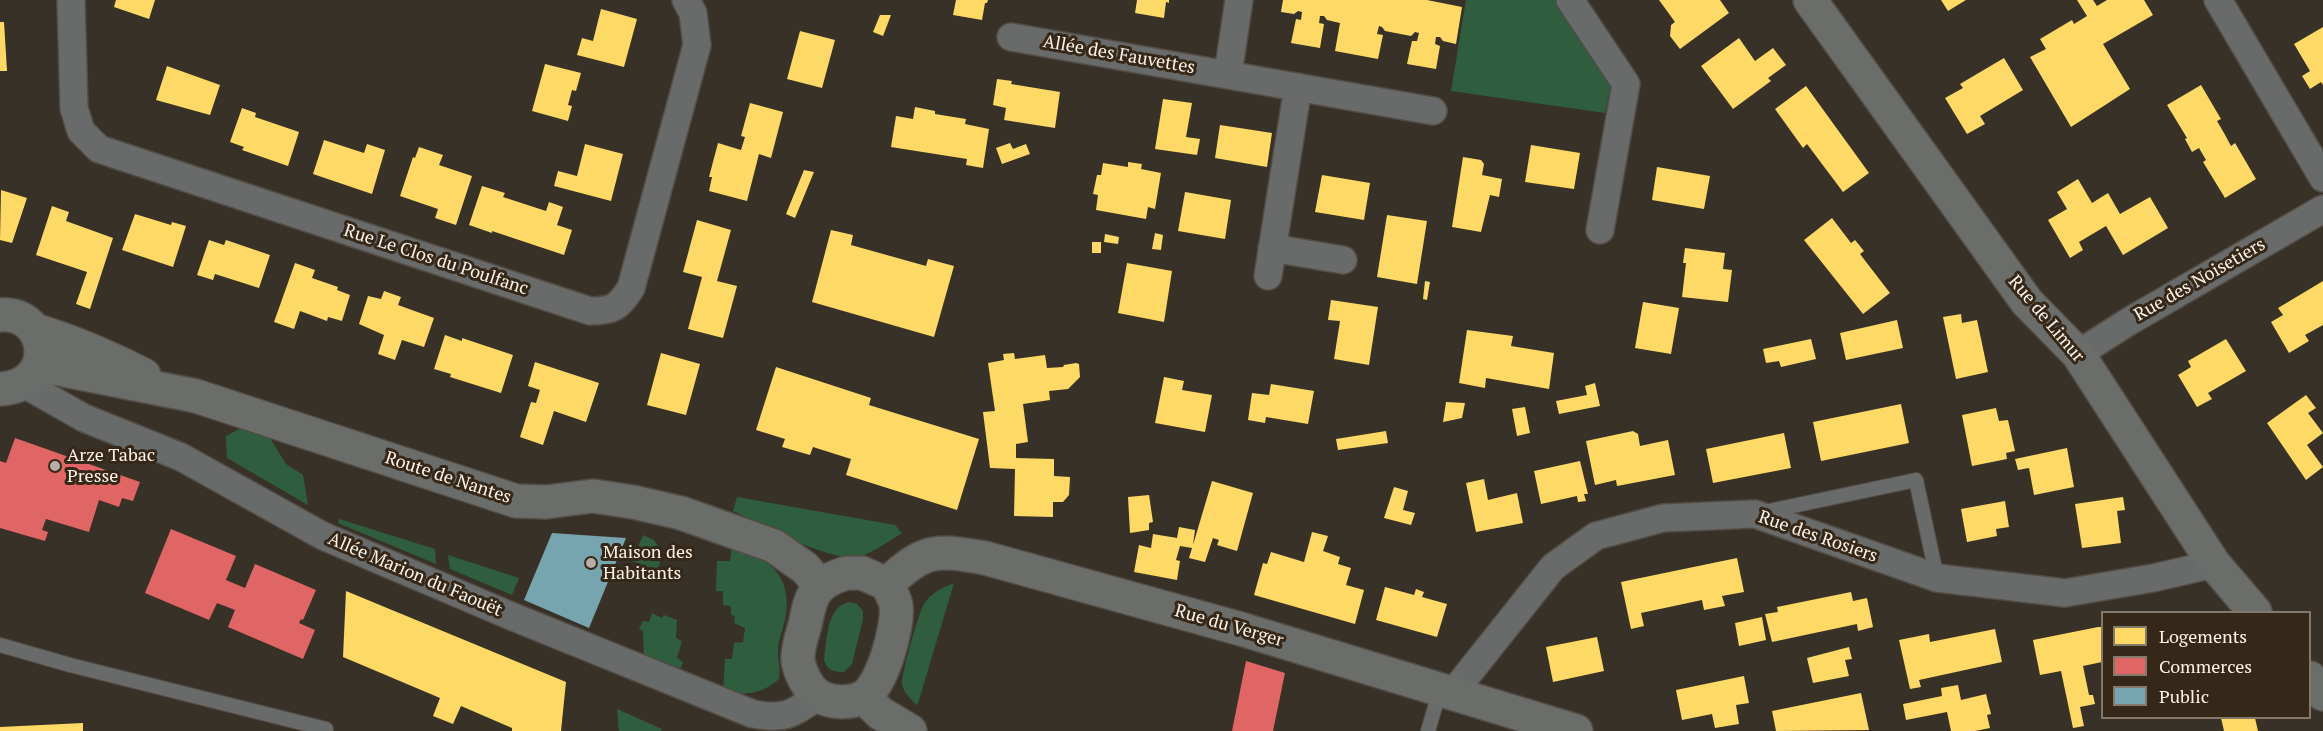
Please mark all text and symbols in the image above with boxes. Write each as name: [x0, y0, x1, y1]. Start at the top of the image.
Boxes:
street label: Allée des Fauvettes: [1041, 31, 1197, 79]
street label: Rue Le Clos du Poulfanc: [341, 220, 531, 300]
street label: Rue des Noisetiers: [2131, 234, 2269, 326]
street label: Rue de Limur: [2003, 271, 2089, 367]
place label: Arze Tabac Presse: [67, 445, 155, 488]
street label: Route de Nantes: [382, 447, 514, 509]
marker: Arze Tabac Presse: [48, 459, 62, 473]
street label: Rue des Rosiers: [1756, 507, 1880, 567]
street label: Allée Marion du Faouët: [325, 528, 505, 622]
place label: Maison des Habitants: [603, 542, 693, 584]
marker: Maison des Habitants: [584, 556, 598, 570]
street label: Rue du Verger: [1172, 600, 1286, 652]
legend: [2101, 611, 2311, 719]
text: Logements: [2159, 624, 2247, 648]
text: Commerces: [2159, 654, 2252, 678]
text: Public: [2159, 684, 2209, 708]

